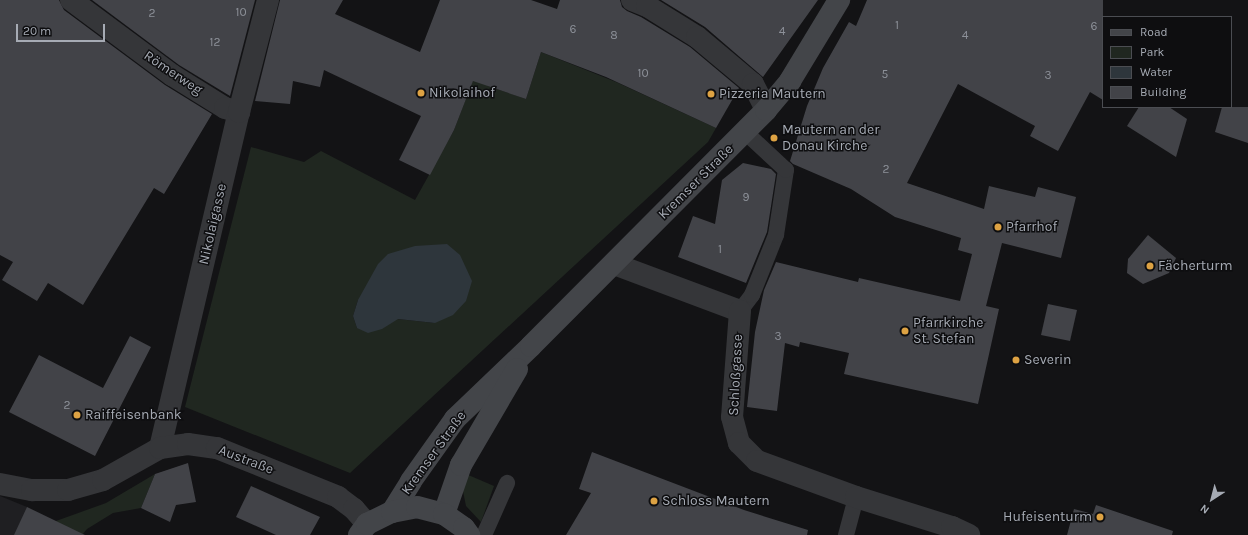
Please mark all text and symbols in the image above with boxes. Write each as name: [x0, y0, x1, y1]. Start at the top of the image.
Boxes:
house number: 10: [235, 6, 247, 20]
house number: 2: [149, 7, 155, 21]
scale bar: [18, 16, 107, 42]
legend: [1102, 16, 1232, 108]
house number: 1: [895, 19, 899, 33]
house number: 6: [1091, 20, 1097, 34]
house number: 6: [570, 23, 576, 37]
text: 20 m: [23, 24, 51, 38]
house number: 4: [779, 25, 785, 39]
text: Road: [1140, 25, 1168, 39]
house number: 8: [610, 29, 618, 43]
house number: 4: [962, 29, 968, 43]
house number: 12: [210, 36, 220, 50]
text: Park: [1140, 45, 1164, 59]
street label: Römerweg: [141, 47, 205, 99]
text: Water: [1140, 65, 1172, 79]
house number: 10: [637, 67, 649, 81]
house number: 5: [882, 68, 888, 82]
house number: 3: [1044, 69, 1052, 83]
place label: Nikolaihof: [429, 85, 495, 101]
text: Building: [1140, 85, 1186, 99]
place label: Pizzeria Mautern: [719, 86, 826, 102]
marker: Nikolaihof: [416, 88, 426, 98]
marker: Pizzeria Mautern: [706, 89, 716, 99]
place label: Mautern an der Donau Kirche: [782, 122, 879, 154]
marker: Mautern an der Donau Kirche: [769, 133, 779, 143]
street label: Kremser Straße: [655, 141, 737, 223]
house number: 2: [883, 163, 889, 177]
street label: Nikolaigasse: [196, 182, 230, 266]
house number: 9: [743, 191, 749, 205]
place label: Pfarrhof: [1006, 219, 1057, 235]
marker: Pfarrhof: [993, 222, 1003, 232]
house number: 1: [718, 243, 722, 257]
place label: Fächerturm: [1158, 258, 1233, 274]
marker: Fächerturm: [1145, 261, 1155, 271]
place label: Pfarrkirche St. Stefan: [913, 315, 983, 348]
marker: Pfarrkirche St. Stefan: [900, 326, 910, 336]
house number: 3: [774, 330, 782, 344]
street label: Schloßgasse: [725, 334, 747, 416]
place label: Severin: [1024, 352, 1072, 368]
marker: Severin: [1011, 355, 1021, 365]
house number: 2: [64, 399, 70, 413]
place label: Raiffeisenbank: [85, 407, 182, 423]
street label: Kremser Straße: [398, 408, 470, 498]
marker: Raiffeisenbank: [72, 410, 82, 420]
street label: Austraße: [216, 442, 276, 478]
north arrow: [1192, 479, 1232, 519]
place label: Schloss Mautern: [662, 493, 770, 509]
marker: Schloss Mautern: [649, 496, 659, 506]
text: N: [1198, 502, 1212, 517]
place label: Hufeisenturm: [1003, 509, 1092, 525]
marker: Hufeisenturm: [1095, 512, 1105, 522]

